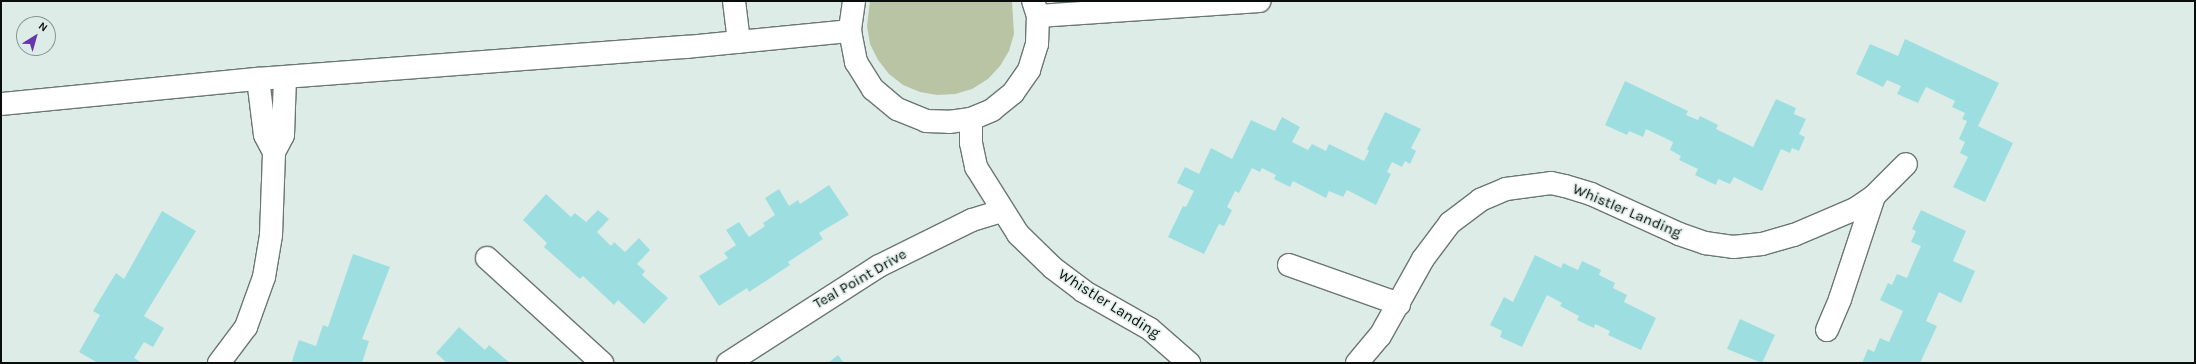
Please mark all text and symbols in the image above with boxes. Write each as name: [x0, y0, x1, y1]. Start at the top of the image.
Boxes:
north arrow: [16, 16, 56, 56]
text: N: [36, 19, 50, 34]
street label: Whistler Landing: [1570, 180, 1684, 242]
street label: Teal Point Drive: [810, 245, 910, 313]
street label: Whistler Landing: [1055, 265, 1163, 343]

